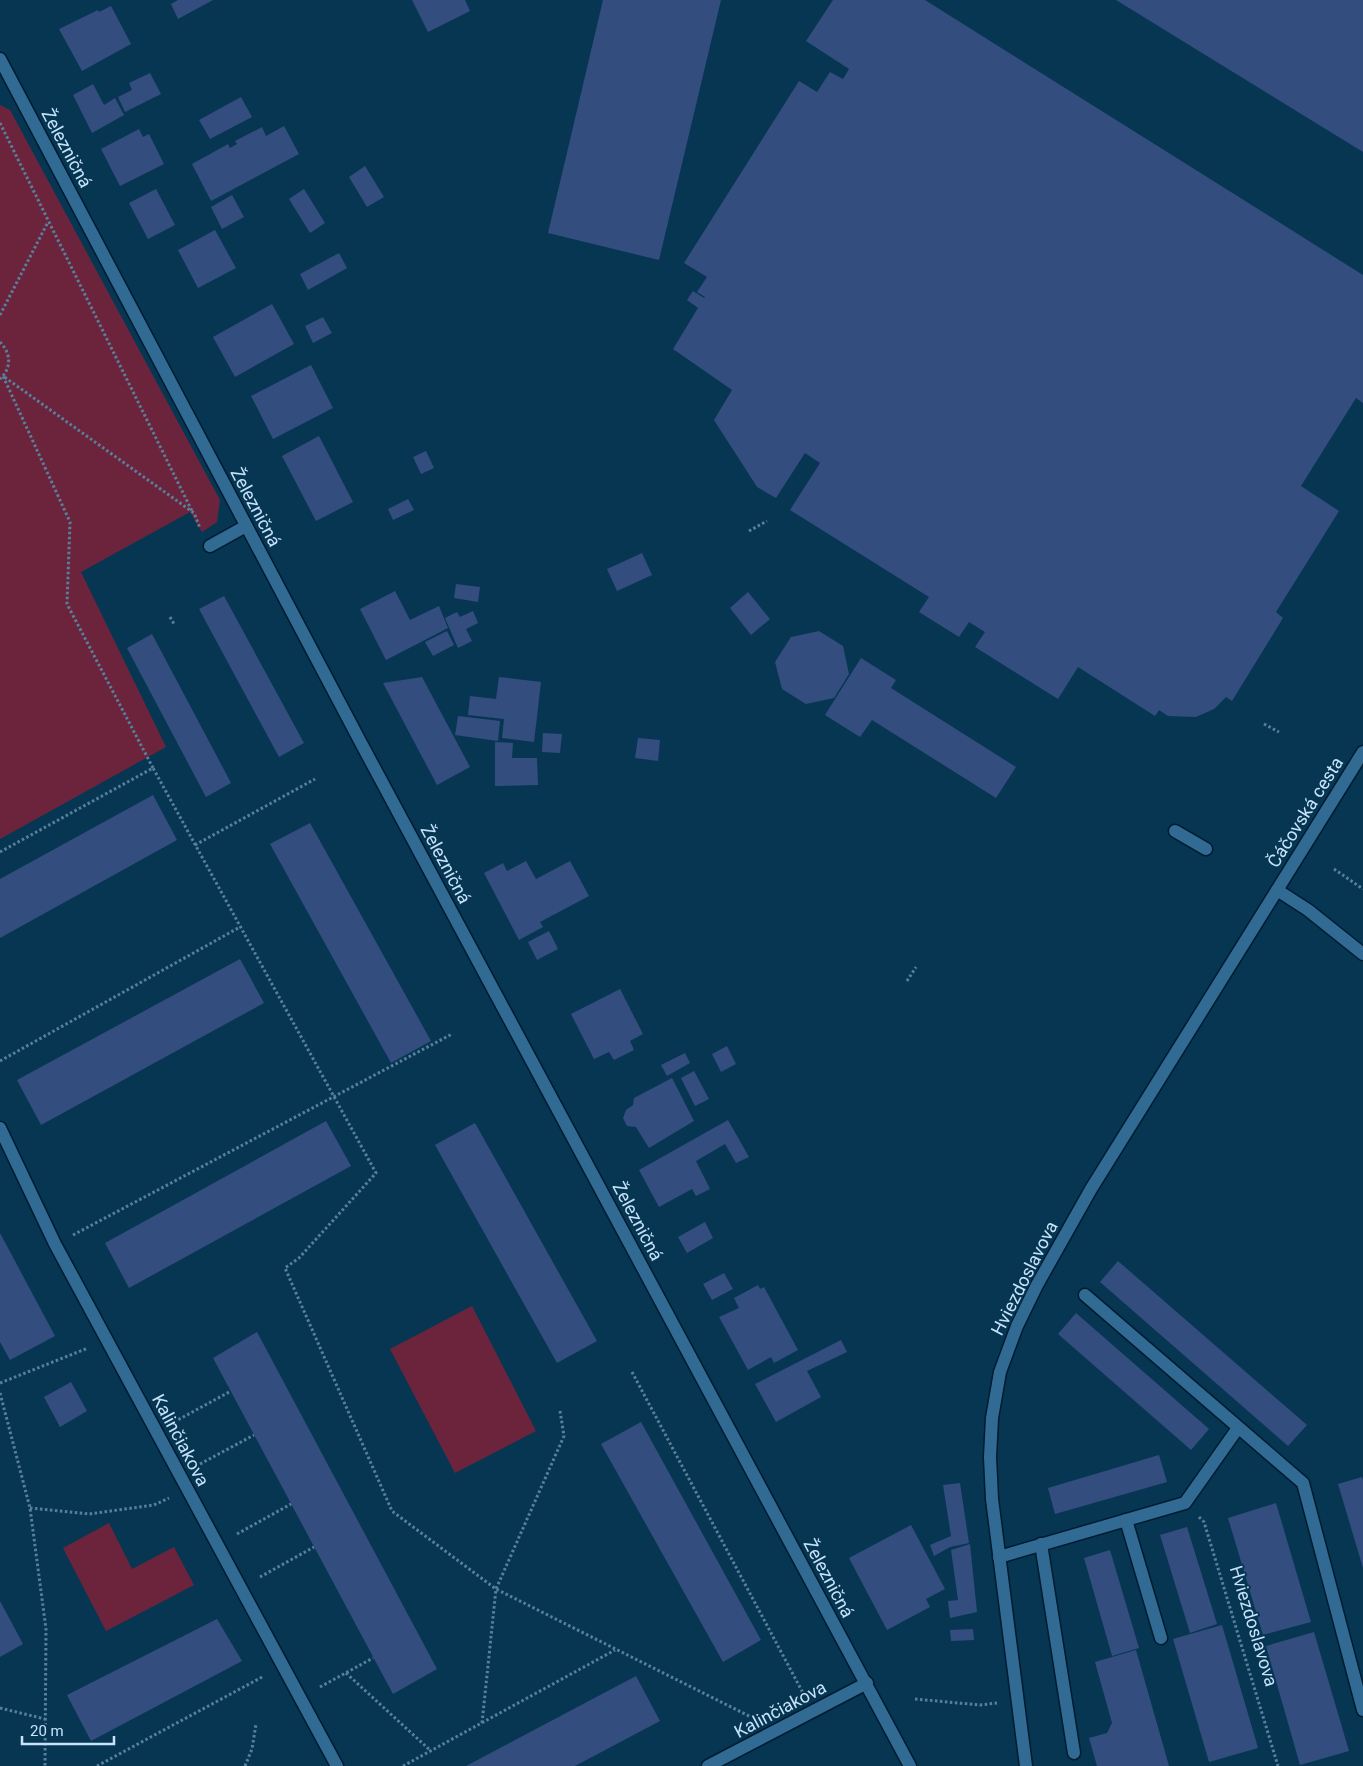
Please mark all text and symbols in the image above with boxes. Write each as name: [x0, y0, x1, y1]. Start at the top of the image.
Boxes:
street label: Železničná: [37, 105, 97, 191]
street label: Železničná: [226, 464, 286, 550]
street label: Čáčovská cesta: [1263, 753, 1347, 871]
street label: Železničná: [416, 821, 476, 907]
street label: Železničná: [608, 1178, 668, 1264]
street label: Hviezdoslavova: [986, 1217, 1062, 1339]
street label: Kalinčiakova: [148, 1390, 214, 1490]
street label: Železničná: [799, 1535, 859, 1621]
street label: Hviezdoslavova: [1226, 1563, 1282, 1689]
street label: Kalinčiakova: [730, 1676, 830, 1742]
scale bar: [22, 1714, 115, 1746]
text: 20 m: [30, 1722, 64, 1740]

